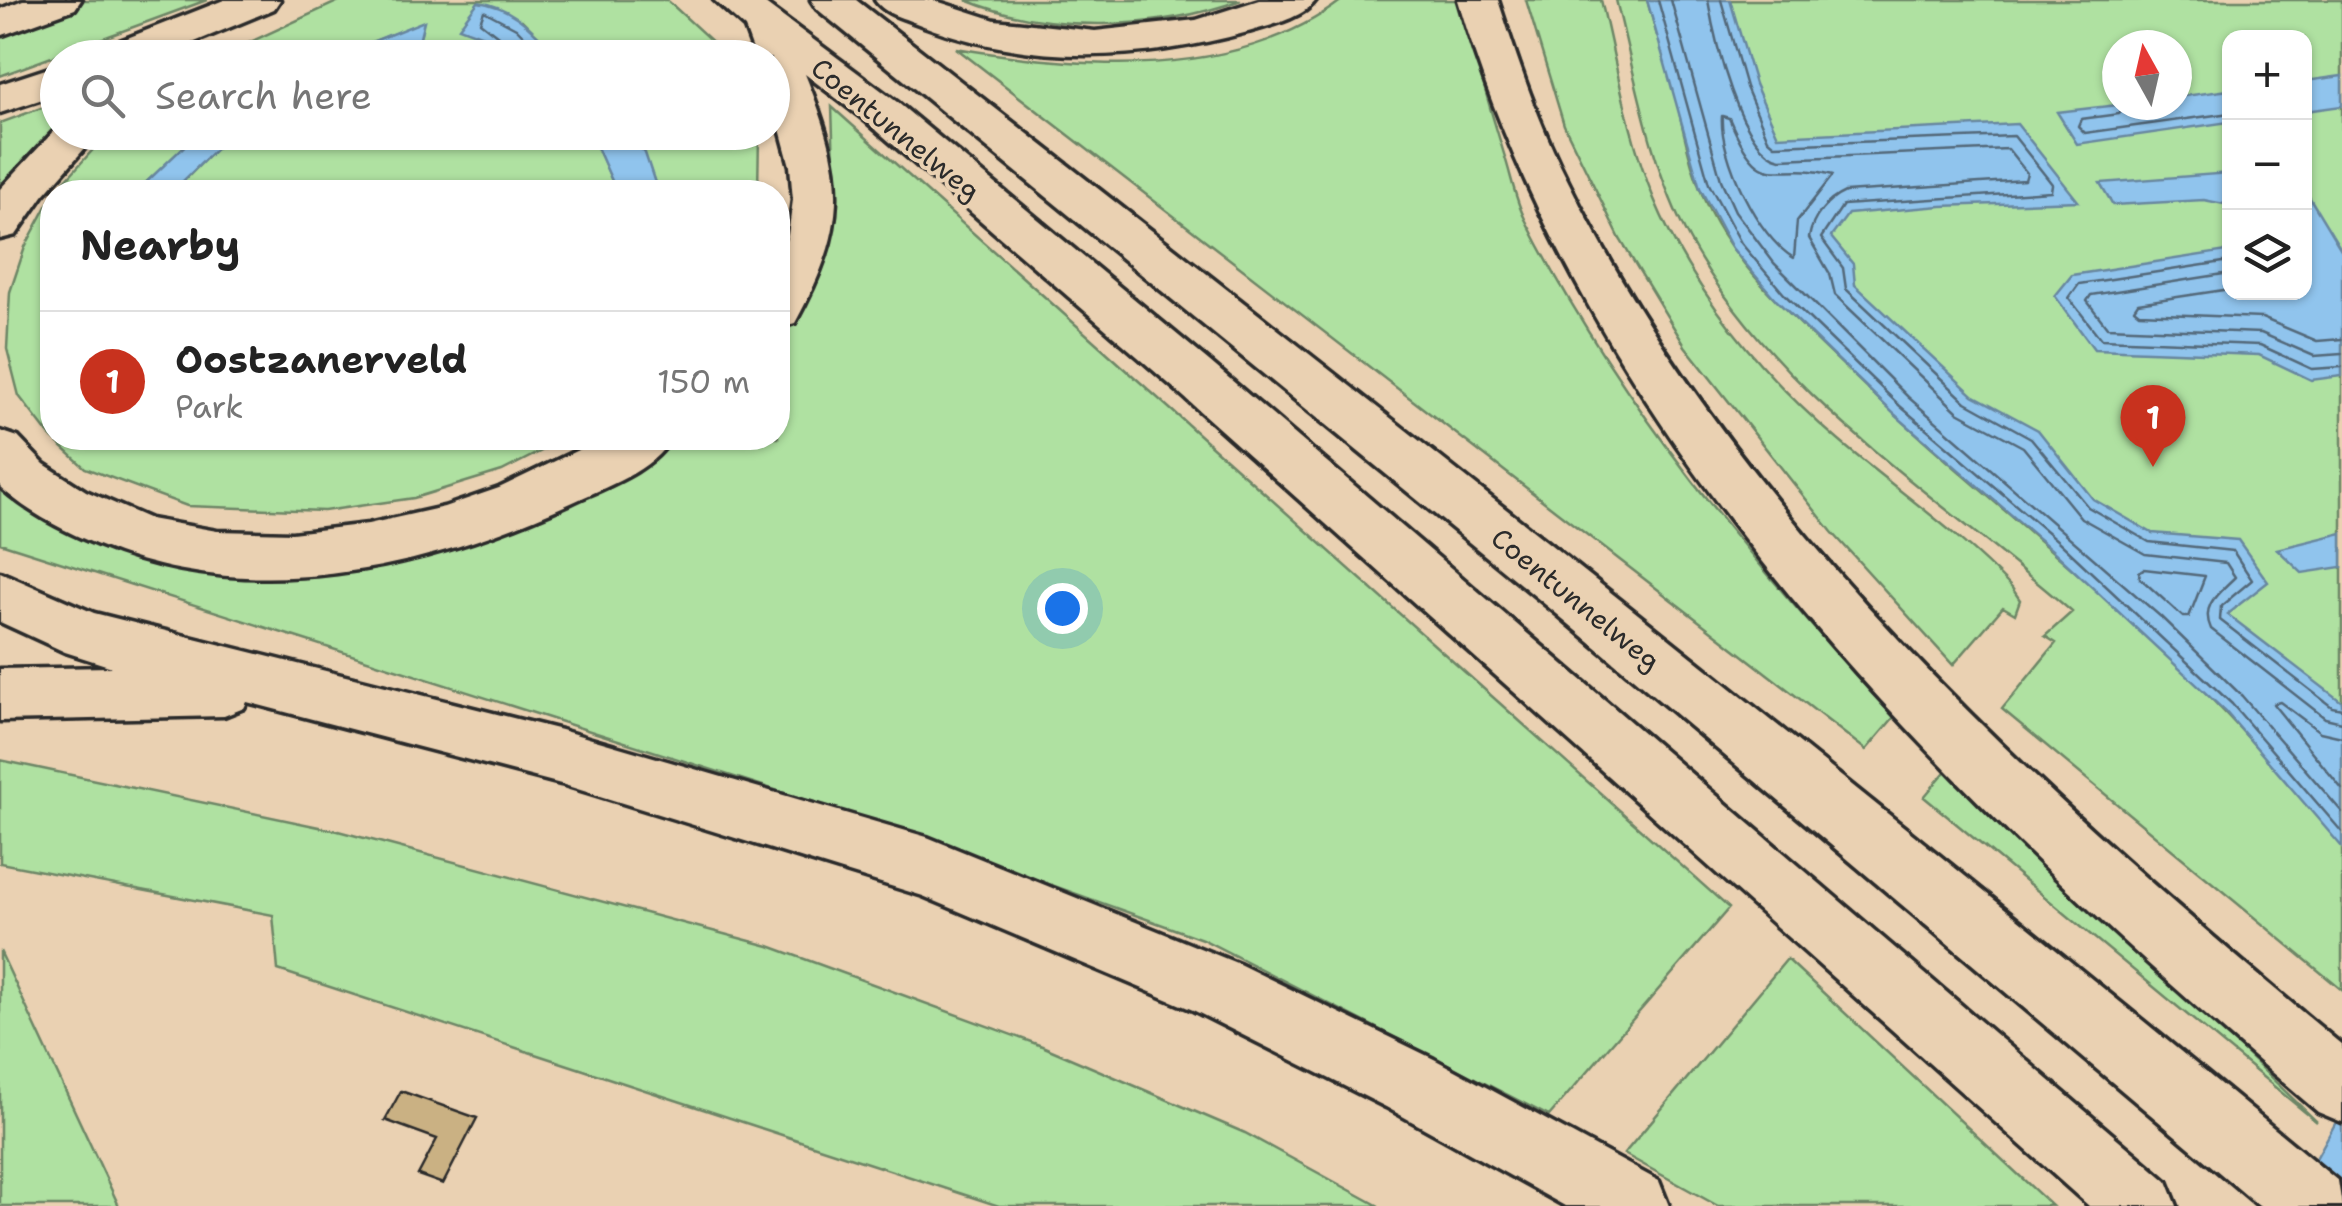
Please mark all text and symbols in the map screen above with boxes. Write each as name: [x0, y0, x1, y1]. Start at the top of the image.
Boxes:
north arrow: [2102, 30, 2192, 120]
map controls: [2222, 30, 2312, 300]
button: +: [2222, 30, 2312, 120]
search box: [40, 40, 790, 150]
street label: Coentunnelweg: [803, 49, 989, 209]
icon: search: [75, 68, 130, 123]
text: Search here: [155, 70, 372, 121]
button: −: [2222, 120, 2312, 210]
button: layers: [2222, 210, 2312, 300]
text: Nearby: [80, 217, 240, 273]
text: Oostzanerveld: [175, 334, 468, 385]
text: 1: [105, 360, 120, 403]
text: 150 m: [657, 360, 750, 403]
pin: 1: [2120, 384, 2186, 467]
text: Park: [175, 385, 244, 428]
street label: Coentunnelweg: [1483, 519, 1669, 679]
your location: [1037, 583, 1088, 634]

